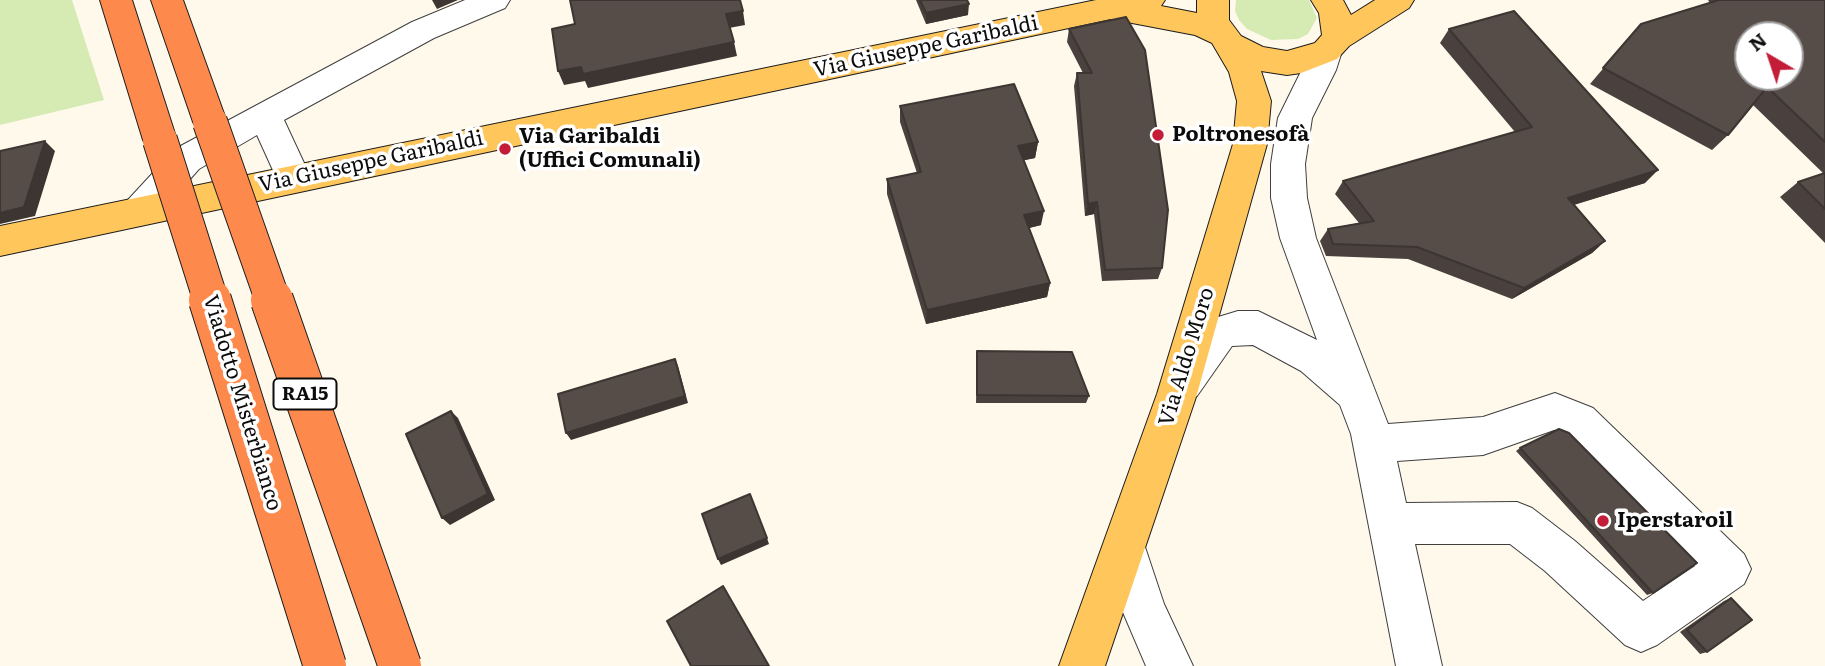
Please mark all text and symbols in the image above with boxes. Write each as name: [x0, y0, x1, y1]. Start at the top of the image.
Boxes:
street label: Via Giuseppe Garibaldi: [811, 11, 1041, 83]
north arrow: [1734, 21, 1804, 91]
text: N: [1742, 25, 1772, 57]
place label: Poltronesofà: [1172, 122, 1309, 148]
place label: Via Garibaldi (Uffici Comunali): [519, 124, 701, 174]
street label: Via Giuseppe Garibaldi: [256, 126, 486, 198]
marker: Poltronesofà: [1150, 127, 1166, 143]
marker: Via Garibaldi (Uffici Comunali): [497, 141, 513, 157]
street label: Via Aldo Moro: [1154, 285, 1220, 429]
street label: Viadotto Misterbianco: [197, 292, 287, 514]
road number: RA15: [274, 378, 336, 410]
place label: Iperstaroil: [1617, 508, 1733, 534]
marker: Iperstaroil: [1595, 513, 1611, 529]

